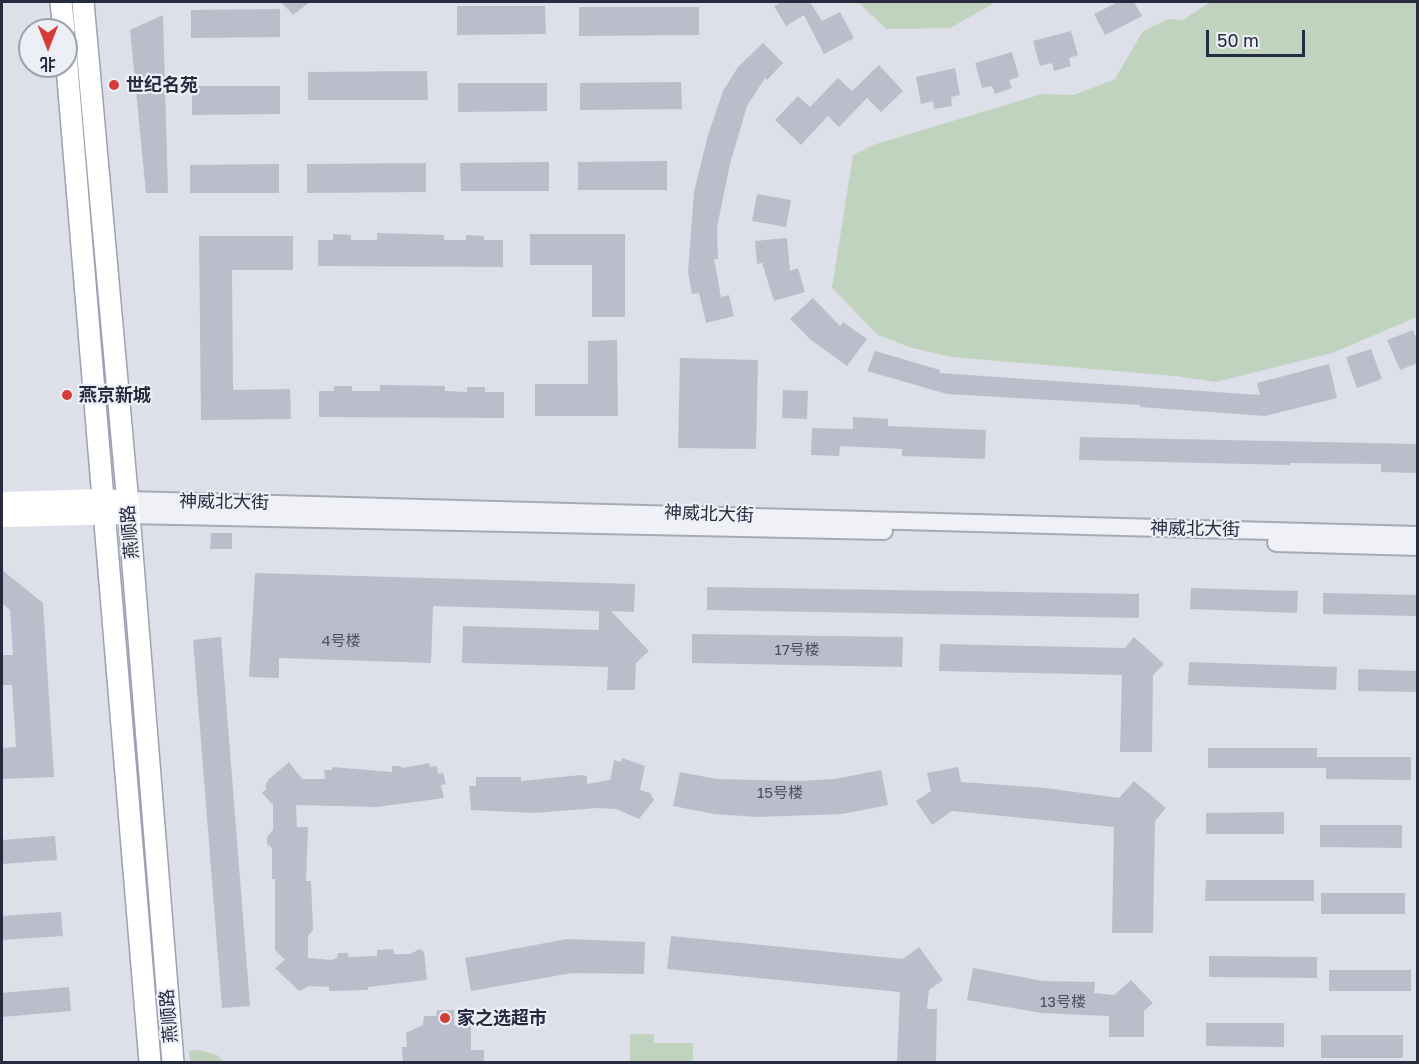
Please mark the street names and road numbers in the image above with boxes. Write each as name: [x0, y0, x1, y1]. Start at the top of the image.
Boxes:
street label: 神威北大街: [179, 490, 269, 514]
street label: 神威北大街: [664, 502, 754, 526]
street label: 燕顺路: [117, 504, 143, 560]
street label: 神威北大街: [1150, 517, 1240, 541]
street label: 燕顺路: [156, 988, 182, 1044]

